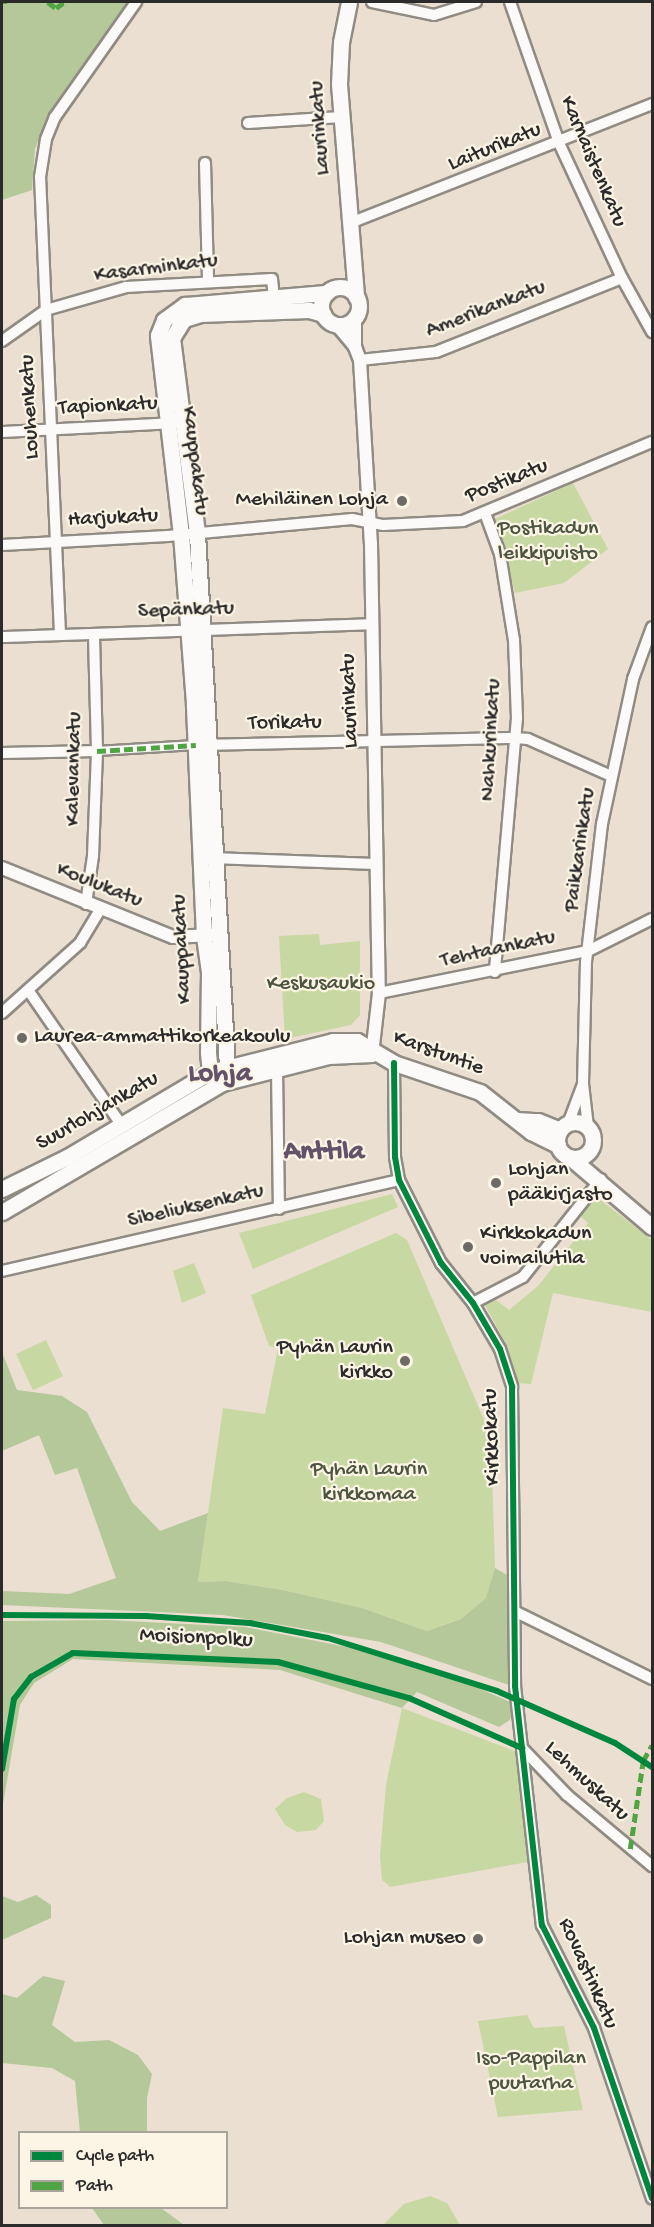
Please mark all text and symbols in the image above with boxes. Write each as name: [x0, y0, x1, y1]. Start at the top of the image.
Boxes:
street label: Laurinkatu: [305, 80, 337, 176]
street label: Karnaistenkatu: [553, 93, 631, 231]
street label: Laiturikatu: [445, 117, 545, 179]
street label: Kasarminkatu: [93, 248, 219, 290]
street label: Amerikankatu: [422, 275, 550, 345]
street label: Louhenkatu: [15, 354, 47, 460]
street label: Tapionkatu: [58, 391, 158, 423]
street label: Kauppakatu: [174, 405, 214, 517]
street label: Postikatu: [462, 454, 552, 510]
place label: Mehiläinen Lohja: [236, 488, 388, 514]
marker: Mehiläinen Lohja: [393, 492, 411, 510]
street label: Harjukatu: [67, 503, 159, 535]
park label: Postikadun leikkipuisto: [497, 516, 599, 568]
street label: Sepänkatu: [137, 596, 235, 626]
street label: Laurinkatu: [336, 653, 366, 749]
street label: Nahkurinkatu: [476, 678, 508, 802]
street label: Torikatu: [248, 710, 322, 738]
street label: Kalevankatu: [61, 712, 89, 826]
street label: Paikkarinkatu: [559, 786, 603, 914]
street label: Koulukatu: [52, 857, 146, 915]
street label: Kauppakatu: [167, 893, 199, 1005]
street label: Tehtaankatu: [438, 925, 558, 975]
park label: Keskusaukio: [267, 972, 375, 998]
place label: Laurea-ammattikorkeakoulu: [34, 1025, 290, 1051]
street label: Karstuntie: [389, 1025, 487, 1083]
marker: Laurea-ammattikorkeakoulu: [15, 1031, 29, 1045]
district label: Lohja: [188, 1058, 252, 1092]
street label: Suurlohjankatu: [32, 1066, 164, 1158]
district label: Anttila: [284, 1136, 364, 1170]
place label: Lohjan pääkirjasto: [508, 1157, 613, 1208]
marker: Lohjan pääkirjasto: [489, 1176, 503, 1190]
street label: Sibeliuksenkatu: [125, 1179, 267, 1235]
place label: Kirkkokadun voimailutila: [480, 1221, 591, 1272]
marker: Kirkkokadun voimailutila: [461, 1240, 475, 1254]
place label: Pyhän Laurin kirkko: [277, 1335, 393, 1386]
marker: Pyhän Laurin kirkko: [398, 1354, 412, 1368]
street label: Kirkkokatu: [478, 1388, 508, 1486]
park label: Pyhän Laurin kirkkomaa: [311, 1457, 427, 1508]
street label: Moisionpolku: [139, 1623, 253, 1655]
street label: Lehmuskatu: [538, 1736, 634, 1828]
street label: Rovastinkatu: [551, 1915, 623, 2033]
place label: Lohjan museo: [344, 1926, 466, 1952]
marker: Lohjan museo: [471, 1932, 485, 1946]
park label: Iso-Pappilan puutarha: [476, 2046, 586, 2098]
legend: [18, 2131, 228, 2209]
text: Cycle path: [76, 2146, 154, 2167]
text: Path: [76, 2176, 113, 2197]

